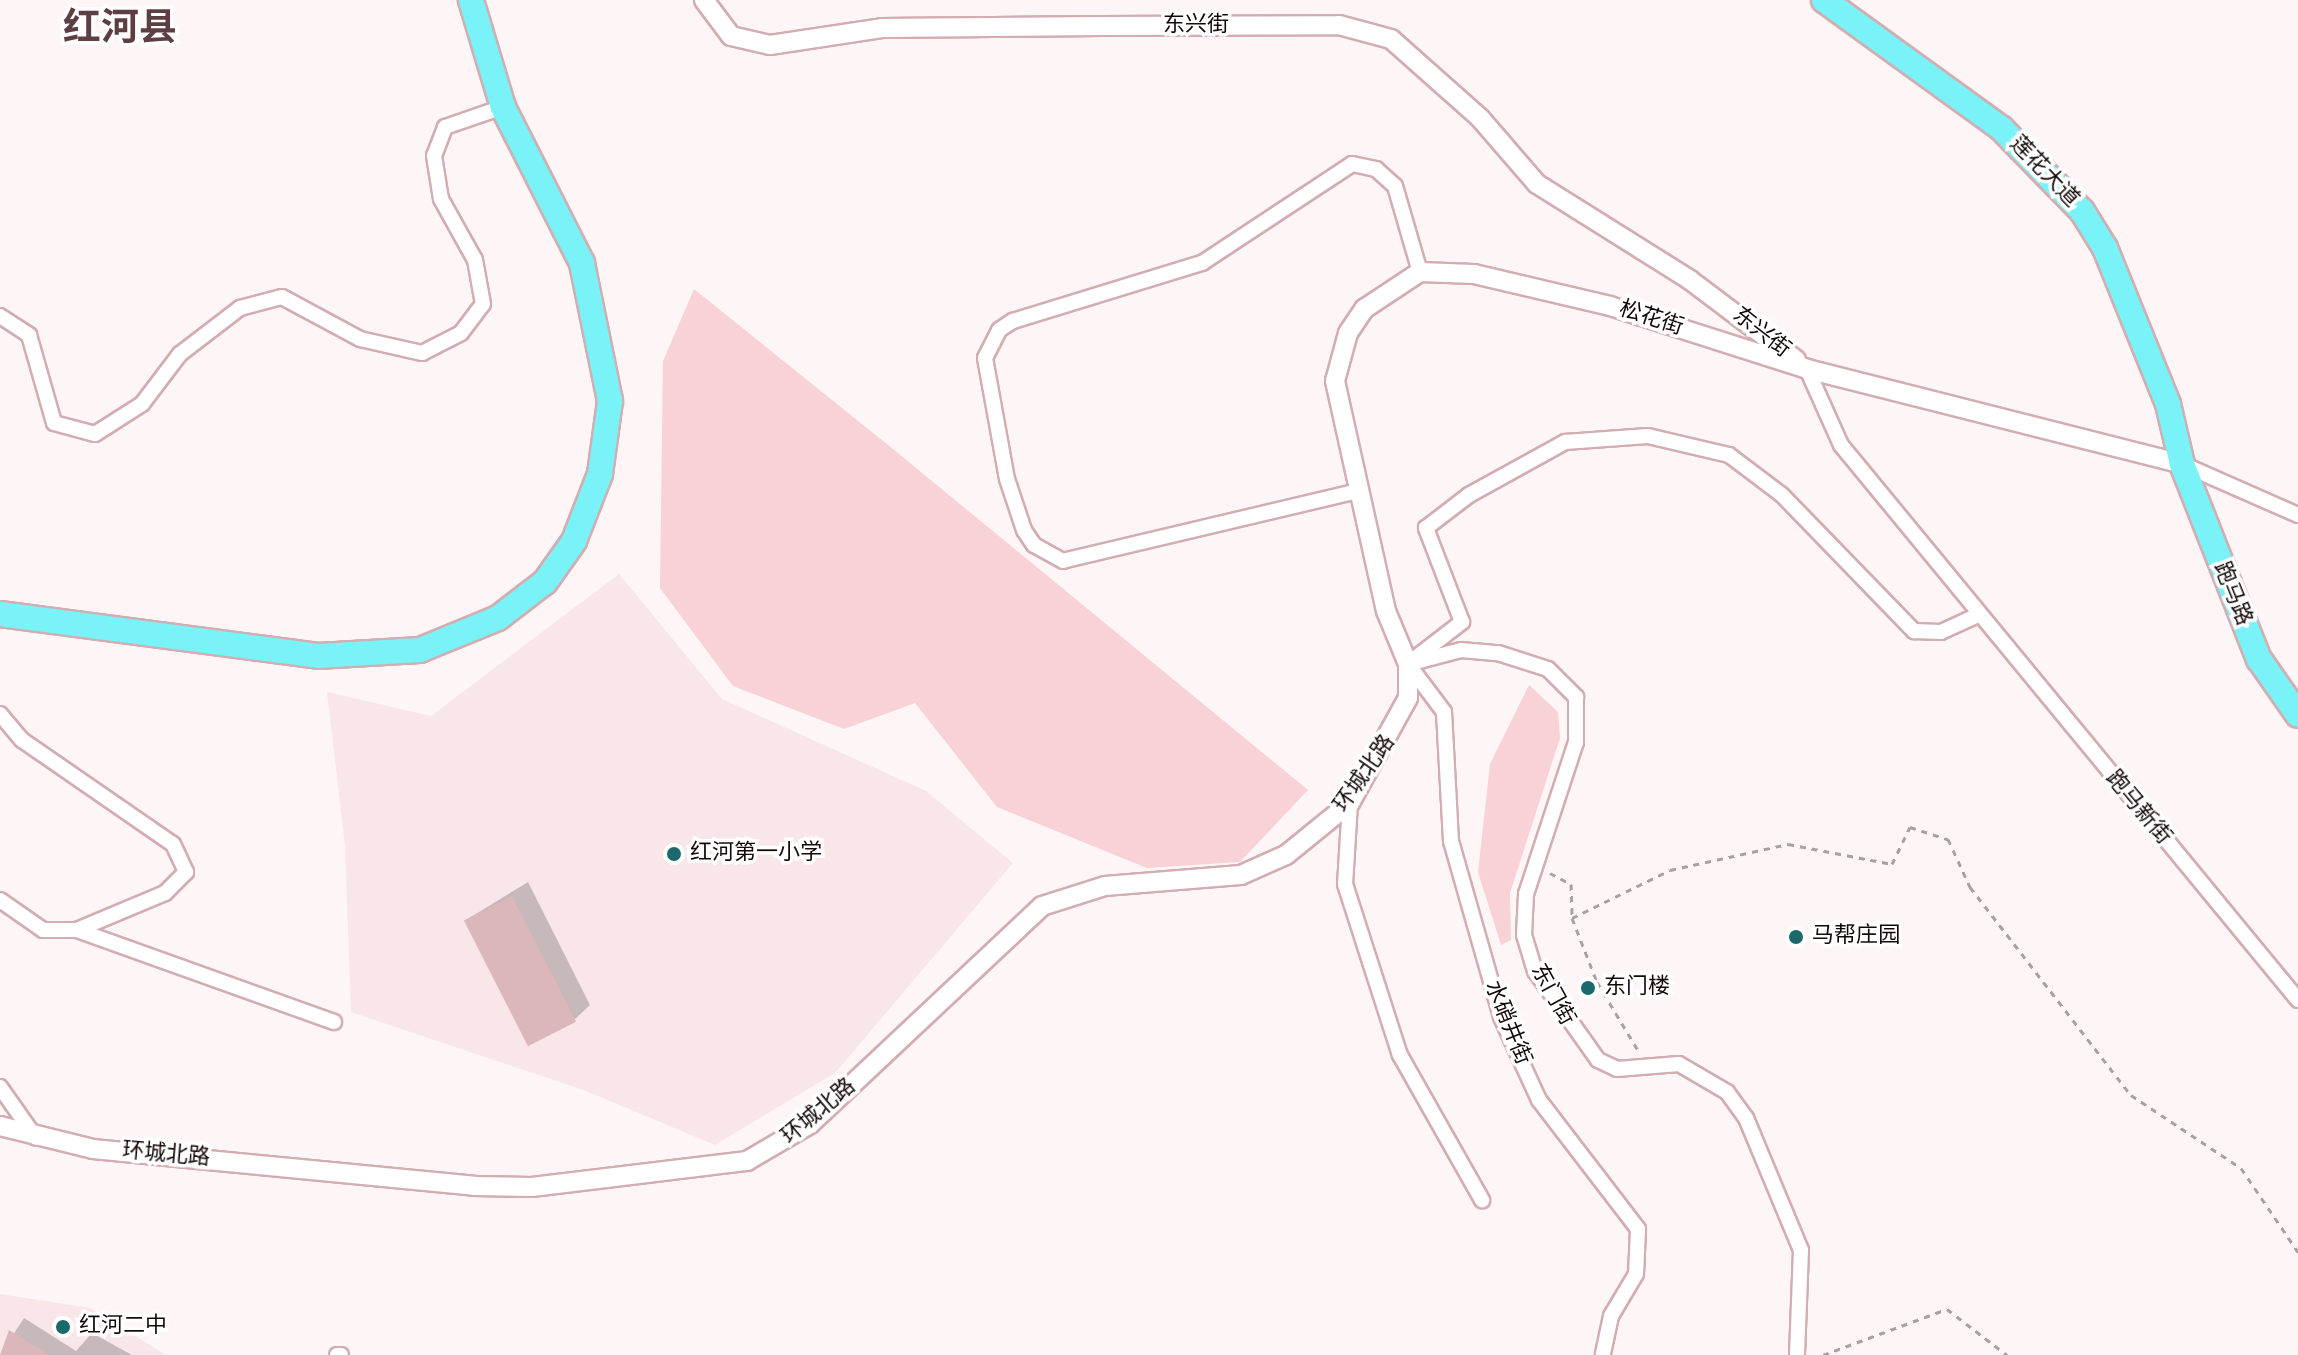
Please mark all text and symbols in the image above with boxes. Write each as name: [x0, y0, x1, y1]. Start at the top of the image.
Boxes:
district label: 红河县: [63, 8, 177, 54]
street label: 东兴街: [1163, 13, 1229, 39]
street label: 莲花大道: [2004, 131, 2084, 213]
street label: 松花街: [1616, 296, 1686, 342]
street label: 东兴街: [1727, 302, 1795, 364]
street label: 跑马路: [2207, 558, 2257, 630]
street label: 环城北路: [1329, 730, 1401, 818]
street label: 跑马新街: [2100, 766, 2176, 850]
place label: 红河第一小学: [690, 841, 822, 867]
marker: 红河第一小学: [665, 845, 683, 863]
place label: 马帮庄园: [1812, 924, 1900, 950]
marker: 马帮庄园: [1787, 928, 1805, 946]
street label: 东门街: [1524, 960, 1580, 1030]
place label: 东门楼: [1604, 975, 1670, 1001]
street label: 水硝井街: [1478, 977, 1536, 1069]
marker: 东门楼: [1579, 979, 1597, 997]
street label: 环城北路: [777, 1074, 861, 1150]
street label: 环城北路: [121, 1138, 211, 1172]
place label: 红河二中: [79, 1314, 167, 1340]
marker: 红河二中: [54, 1318, 72, 1336]

